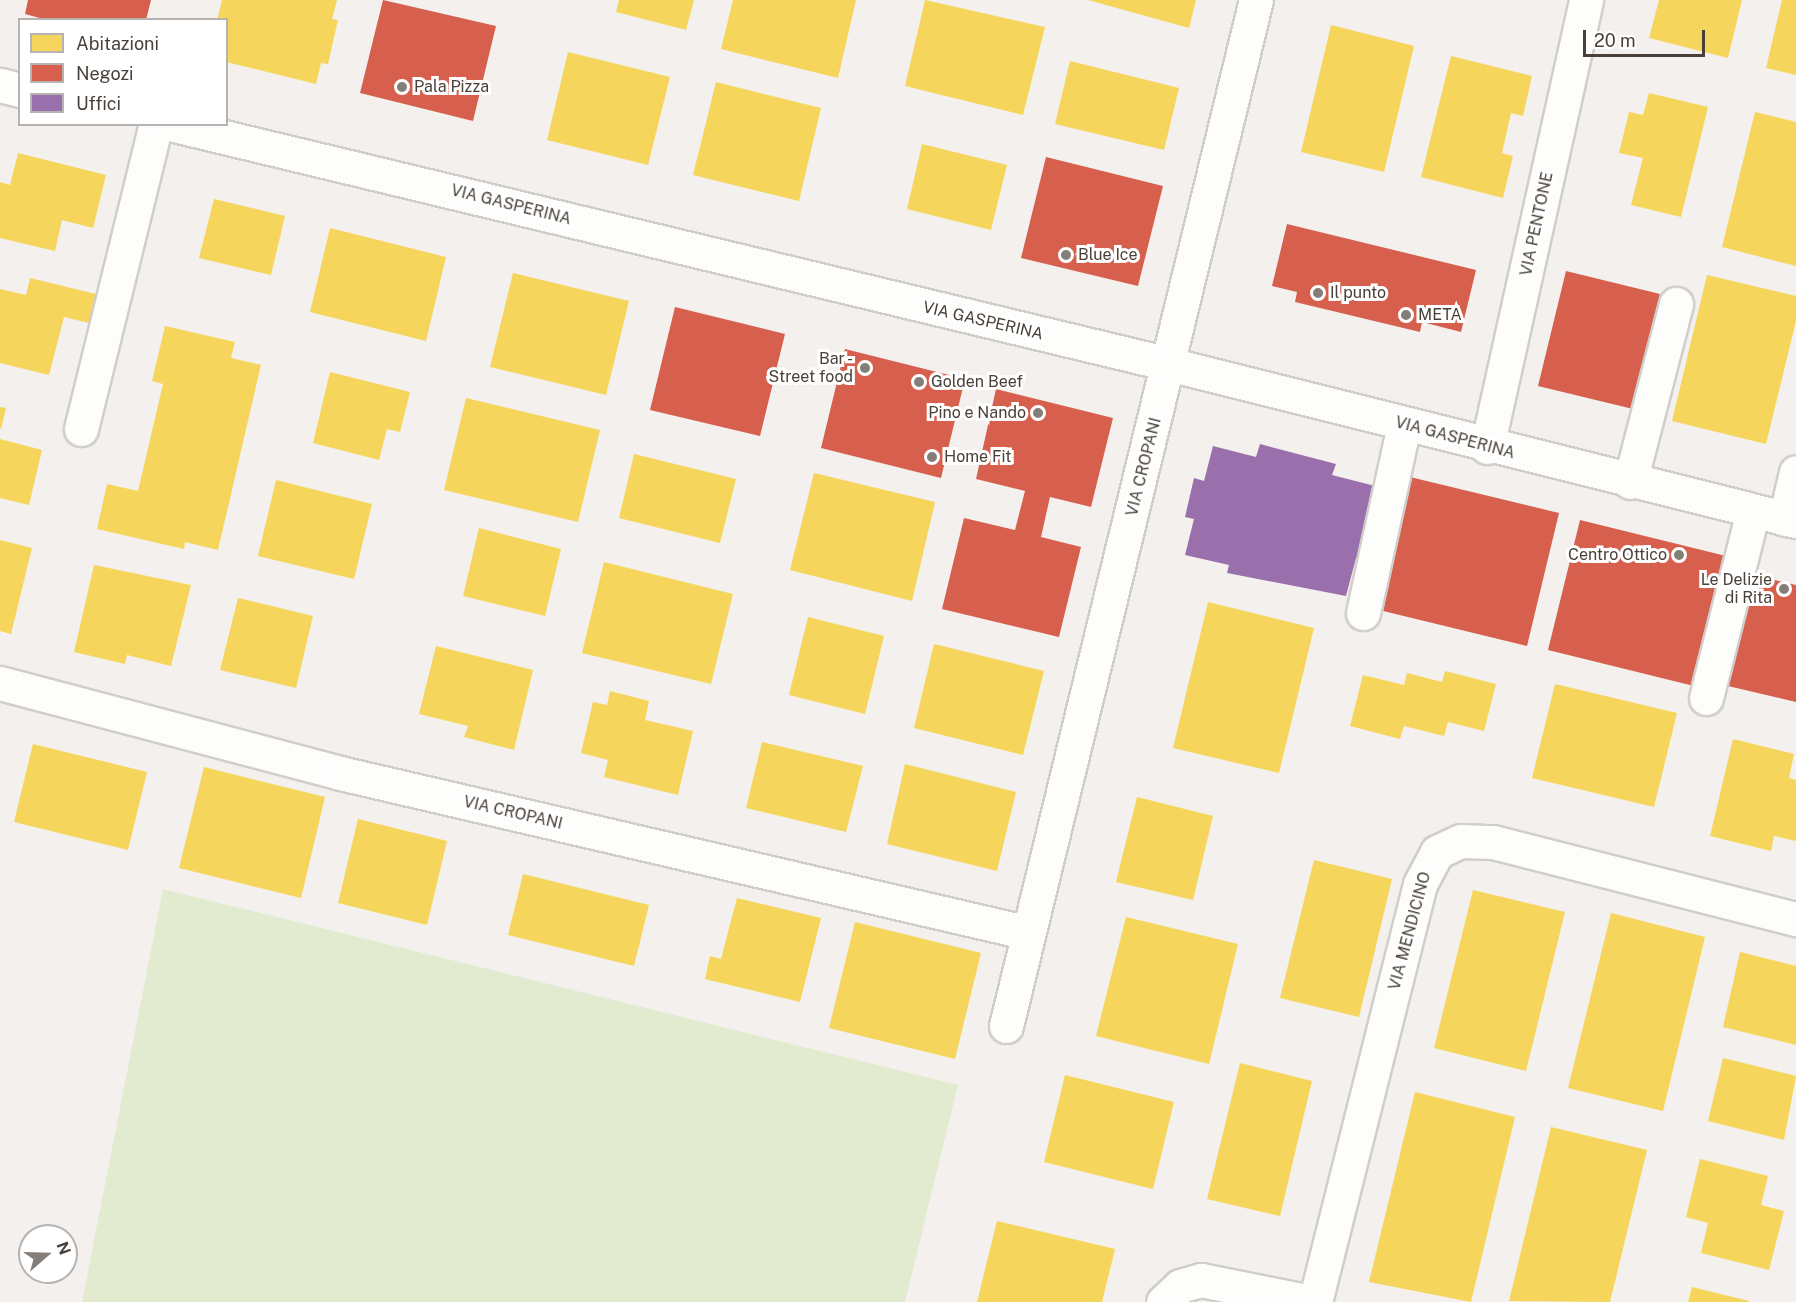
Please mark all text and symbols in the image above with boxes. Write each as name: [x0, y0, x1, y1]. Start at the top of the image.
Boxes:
legend: [18, 18, 228, 126]
scale bar: [1586, 18, 1708, 56]
text: 20 m: [1594, 30, 1636, 51]
text: Abitazioni: [76, 33, 159, 54]
text: Negozi: [76, 63, 134, 84]
place label: Pala Pizza: [414, 77, 489, 97]
marker: Pala Pizza: [395, 80, 409, 94]
text: Uffici: [76, 93, 121, 114]
street label: VIA PENTONE: [1517, 170, 1557, 278]
street label: VIA GASPERINA: [449, 181, 573, 229]
place label: Blue Ice: [1078, 245, 1138, 265]
marker: Blue Ice: [1059, 248, 1073, 262]
place label: Il punto: [1330, 283, 1386, 303]
marker: Il punto: [1311, 286, 1325, 300]
street label: VIA GASPERINA: [921, 298, 1045, 344]
place label: META: [1418, 305, 1462, 325]
marker: META: [1399, 308, 1413, 322]
place label: Bar - Street food: [769, 349, 853, 387]
marker: Bar - Street food: [858, 361, 872, 375]
place label: Golden Beef: [931, 372, 1023, 392]
marker: Golden Beef: [912, 375, 926, 389]
place label: Pino e Nando: [928, 403, 1026, 423]
marker: Pino e Nando: [1031, 406, 1045, 420]
street label: VIA GASPERINA: [1393, 413, 1517, 463]
street label: VIA CROPANI: [1122, 416, 1166, 518]
place label: Home Fit: [944, 447, 1012, 467]
marker: Home Fit: [925, 450, 939, 464]
place label: Centro Ottico: [1568, 545, 1667, 565]
marker: Centro Ottico: [1672, 548, 1686, 562]
place label: Le Delizie di Rita: [1701, 570, 1772, 608]
marker: Le Delizie di Rita: [1777, 582, 1791, 596]
street label: VIA CROPANI: [462, 792, 564, 834]
street label: VIA MENDICINO: [1385, 870, 1435, 992]
north arrow: [18, 1224, 78, 1284]
text: N: [52, 1239, 75, 1257]

